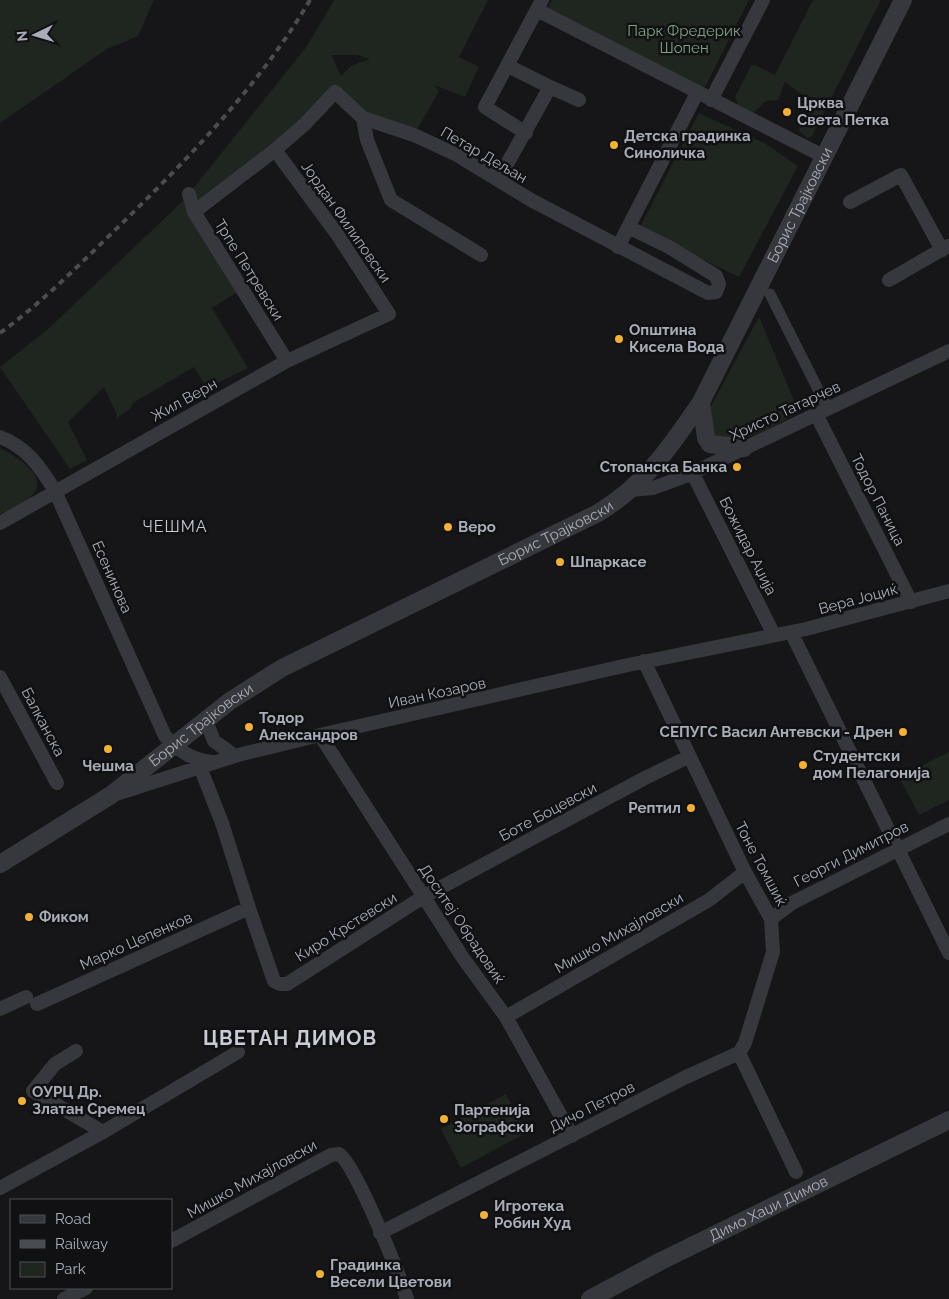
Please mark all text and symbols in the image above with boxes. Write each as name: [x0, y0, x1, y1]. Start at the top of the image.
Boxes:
north arrow: [10, 10, 60, 60]
park label: Парк Фредерик Шопен: [627, 22, 741, 57]
text: N: [14, 30, 30, 42]
place label: Црква Света Петка: [797, 94, 889, 129]
marker: Црква Света Петка: [781, 106, 793, 118]
street label: Петар Дељан: [438, 123, 530, 187]
place label: Детска градинка Синоличка: [624, 127, 751, 162]
marker: Детска градинка Синоличка: [608, 139, 620, 151]
street label: Борис Трајковски: [763, 145, 836, 266]
street label: Јордан Филиповски: [297, 158, 395, 286]
street label: Трпе Петревски: [211, 216, 287, 324]
place label: Општина Кисела Вода: [629, 321, 725, 356]
marker: Општина Кисела Вода: [613, 333, 625, 345]
street label: Жил Верн: [148, 374, 220, 426]
street label: Христо Татарчев: [727, 377, 843, 445]
street label: Тодор Паница: [847, 451, 909, 549]
place label: Стопанска Банка: [600, 458, 727, 476]
marker: Стопанска Банка: [731, 461, 743, 473]
street label: Божидар Аџија: [715, 494, 781, 598]
street label: Борис Трајковски: [495, 497, 617, 570]
district label: ЧЕШМА: [142, 517, 208, 536]
place label: Веро: [458, 518, 496, 536]
marker: Веро: [442, 521, 454, 533]
street label: Есенинова: [88, 538, 136, 616]
place label: Шпаркасе: [570, 553, 646, 571]
marker: Шпаркасе: [554, 556, 566, 568]
street label: Вера Јоциќ: [817, 580, 900, 618]
street label: Иван Козаров: [387, 674, 487, 712]
street label: Борис Трајковски: [145, 680, 257, 770]
street label: Балканска: [17, 685, 69, 759]
place label: Тодор Александров: [259, 709, 358, 744]
marker: Тодор Александров: [243, 721, 255, 733]
place label: СЕПУГС Васил Антевски - Дрен: [660, 723, 893, 741]
marker: СЕПУГС Васил Антевски - Дрен: [897, 726, 909, 738]
marker: Чешма: [102, 743, 114, 755]
place label: Студентски дом Пелагонија: [813, 747, 930, 782]
place label: Чешма: [82, 757, 134, 775]
marker: Студентски дом Пелагонија: [797, 759, 809, 771]
street label: Боте Боцевски: [496, 779, 600, 845]
place label: Рептил: [628, 799, 681, 817]
marker: Рептил: [685, 802, 697, 814]
street label: Георги Димитров: [791, 817, 911, 891]
street label: Тоне Томшиќ: [731, 819, 791, 909]
street label: Доситеј Обрадовиќ: [415, 861, 509, 987]
street label: Киро Крстевски: [292, 889, 400, 965]
street label: Мишко Михајловски: [551, 889, 687, 977]
place label: Фиком: [39, 908, 89, 926]
street label: Марко Цепенков: [77, 908, 195, 974]
marker: Фиком: [23, 911, 35, 923]
district label: ЦВЕТАН ДИМОВ: [203, 1026, 377, 1050]
street label: Дичо Петров: [546, 1078, 638, 1136]
place label: ОУРЦ Др. Златан Сремец: [32, 1083, 145, 1118]
marker: ОУРЦ Др. Златан Сремец: [16, 1095, 28, 1107]
place label: Партенија Зографски: [454, 1101, 534, 1136]
marker: Партенија Зографски: [438, 1113, 450, 1125]
street label: Мишко Михајловски: [184, 1136, 320, 1222]
street label: Димо Хаџи Димов: [706, 1172, 831, 1245]
place label: Игротека Робин Худ: [494, 1197, 572, 1232]
legend: [10, 1199, 172, 1289]
marker: Игротека Робин Худ: [478, 1209, 490, 1221]
text: Road: [55, 1210, 91, 1228]
text: Railway: [55, 1235, 108, 1253]
place label: Градинка Весели Цветови: [330, 1256, 451, 1291]
text: Park: [55, 1260, 86, 1278]
marker: Градинка Весели Цветови: [314, 1268, 326, 1280]

